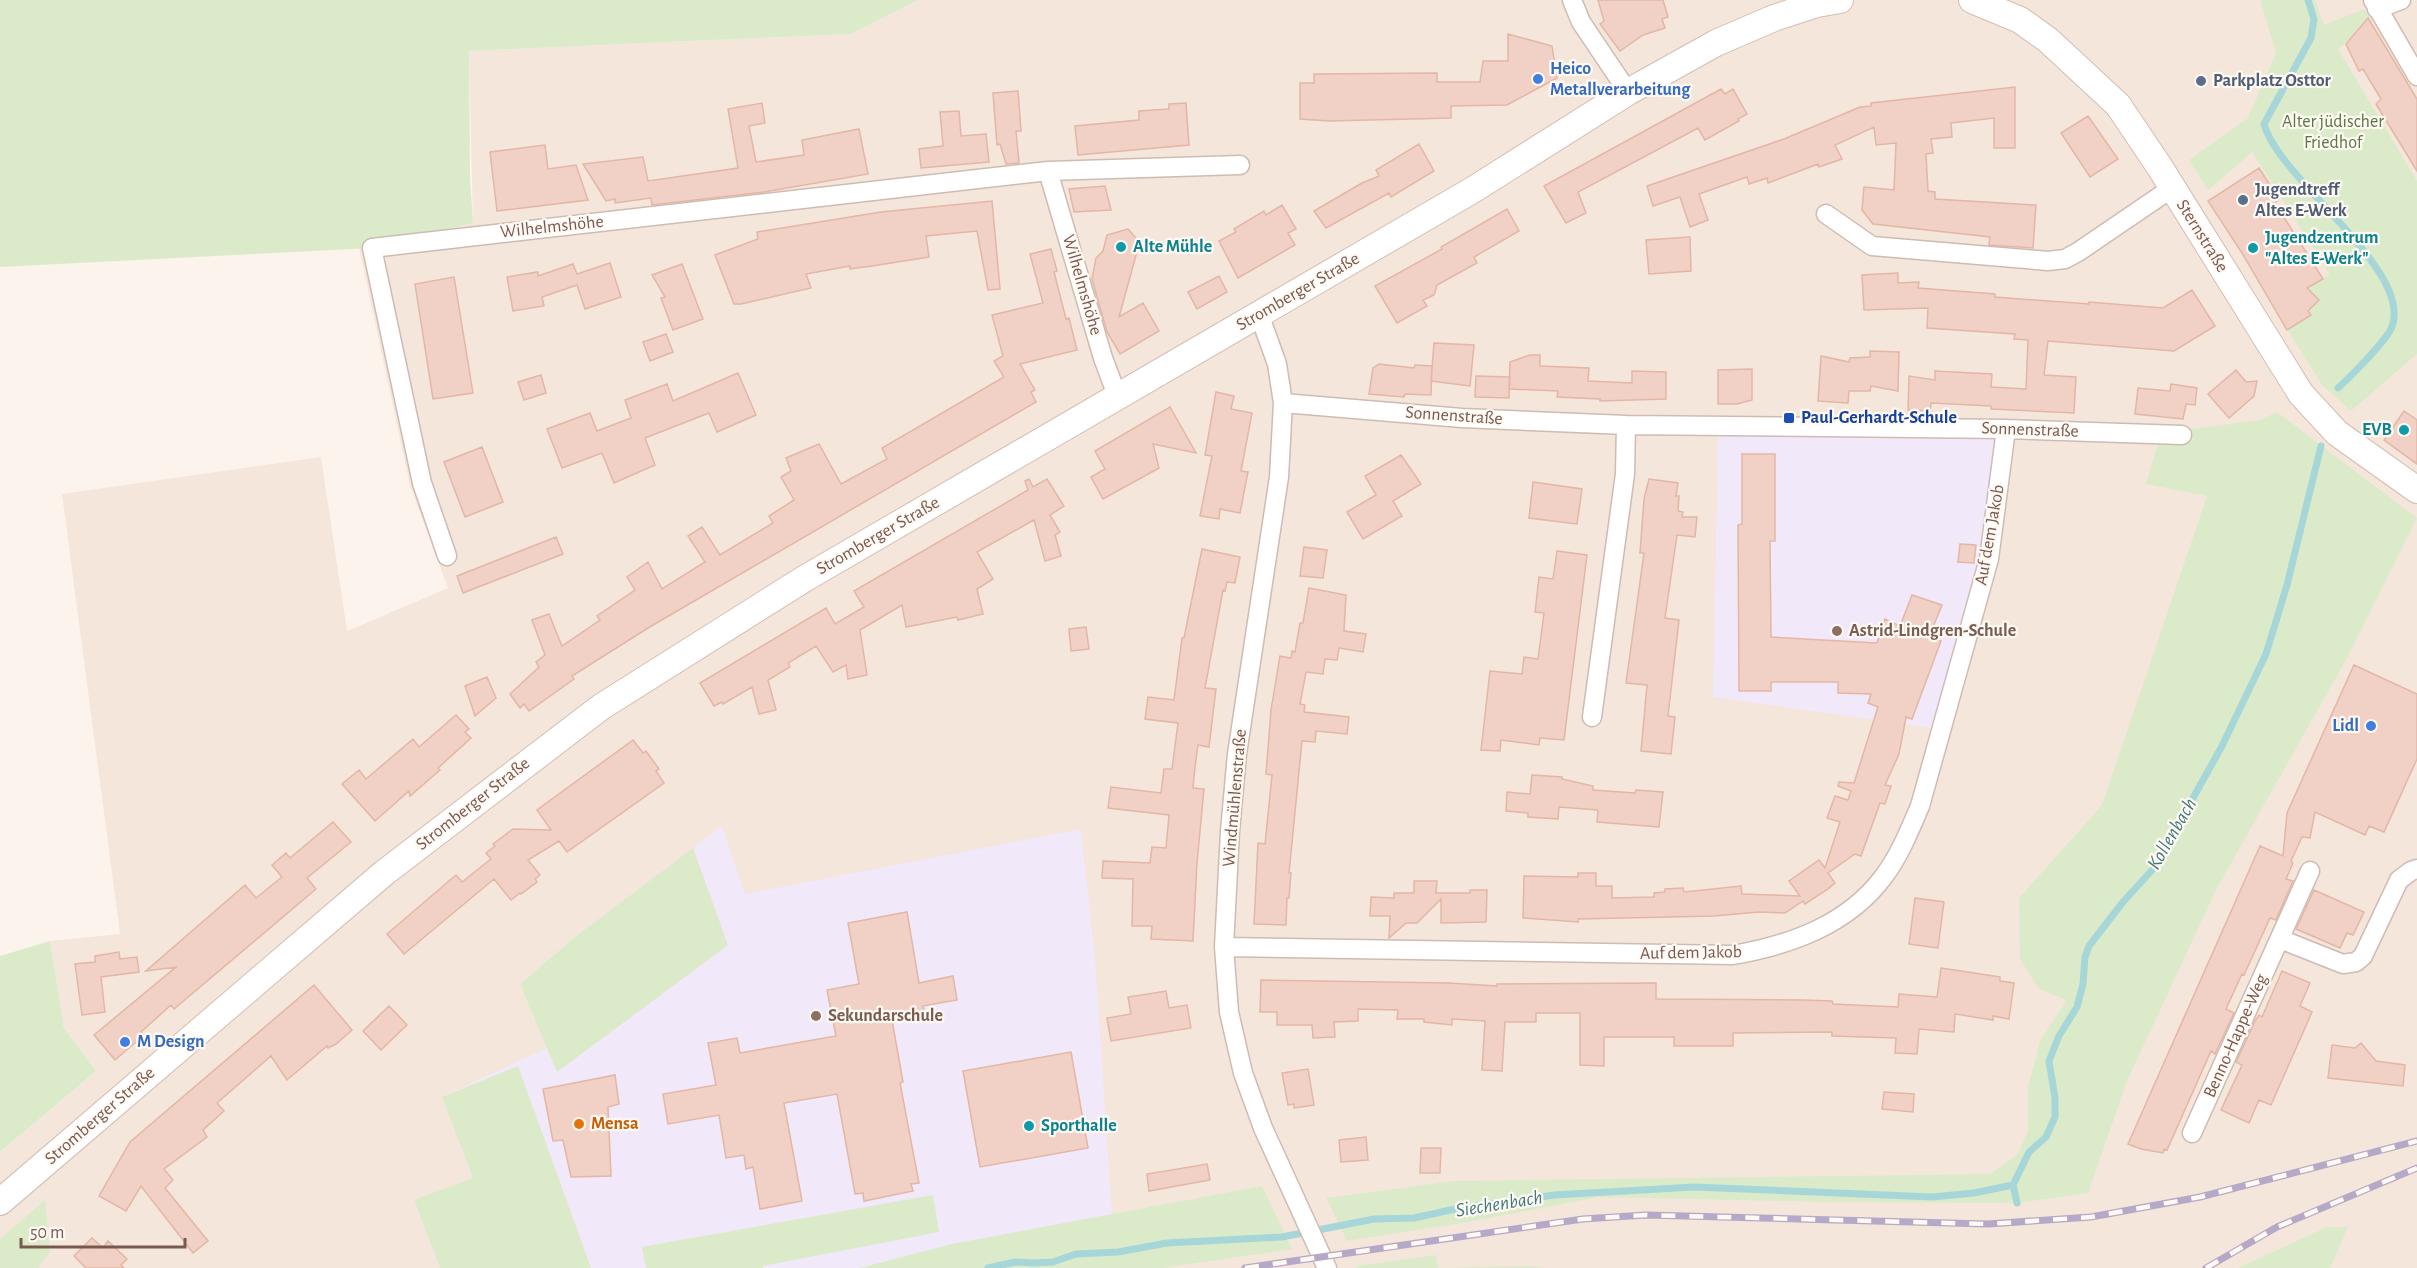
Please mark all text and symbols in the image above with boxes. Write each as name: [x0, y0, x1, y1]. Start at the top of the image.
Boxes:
place label: Heico Metallverarbeitung: [1550, 60, 1691, 99]
marker: Heico Metallverarbeitung: [1531, 72, 1545, 86]
place label: Parkplatz Osttor: [2213, 72, 2331, 90]
marker: Parkplatz Osttor: [2194, 74, 2208, 88]
park label: Alter jüdischer Friedhof: [2282, 113, 2384, 152]
place label: Jugendtreff Altes E-Werk: [2255, 181, 2347, 220]
marker: Jugendtreff Altes E-Werk: [2236, 193, 2250, 207]
street label: Sternstraße: [2173, 196, 2231, 276]
street label: Wilhelmshöhe: [499, 213, 605, 241]
place label: Jugendzentrum "Altes E-Werk": [2265, 229, 2378, 268]
street label: Wilhelmshöhe: [1059, 233, 1105, 337]
place label: Alte Mühle: [1133, 238, 1212, 256]
marker: Alte Mühle: [1114, 240, 1128, 254]
marker: Jugendzentrum "Altes E-Werk": [2246, 241, 2260, 255]
street label: Stromberger Straße: [1233, 250, 1363, 334]
street label: Sonnenstraße: [1405, 404, 1503, 428]
place label: Paul-Gerhardt-Schule: [1801, 409, 1957, 427]
marker: Paul-Gerhardt-Schule: [1782, 411, 1796, 425]
street label: Sonnenstraße: [1981, 419, 2079, 441]
place label: EVB: [2362, 421, 2392, 439]
marker: EVB: [2397, 423, 2411, 437]
street label: Auf dem Jakob: [1972, 483, 2008, 587]
street label: Stromberger Straße: [813, 494, 943, 578]
place label: Astrid-Lindgren-Schule: [1849, 622, 2016, 640]
marker: Astrid-Lindgren-Schule: [1830, 624, 1844, 638]
place label: Lidl: [2332, 717, 2359, 735]
marker: Lidl: [2364, 719, 2378, 733]
street label: Windmühlenstraße: [1220, 728, 1250, 868]
street label: Stromberger Straße: [413, 754, 533, 854]
water label: Kollenbach: [2144, 795, 2200, 873]
street label: Auf dem Jakob: [1640, 943, 1742, 963]
street label: Benno-Happe-Weg: [2201, 971, 2271, 1100]
place label: Sekundarschule: [828, 1007, 943, 1025]
marker: Sekundarschule: [809, 1009, 823, 1023]
place label: M Design: [137, 1033, 204, 1051]
marker: M Design: [118, 1035, 132, 1049]
street label: Stromberger Straße: [42, 1064, 158, 1168]
place label: Mensa: [591, 1115, 639, 1133]
marker: Mensa: [572, 1117, 586, 1131]
place label: Sporthalle: [1041, 1117, 1117, 1135]
marker: Sporthalle: [1022, 1119, 1036, 1133]
water label: Siechenbach: [1454, 1187, 1544, 1221]
scale bar: [21, 1211, 184, 1249]
text: 50 m: [30, 1224, 64, 1242]

